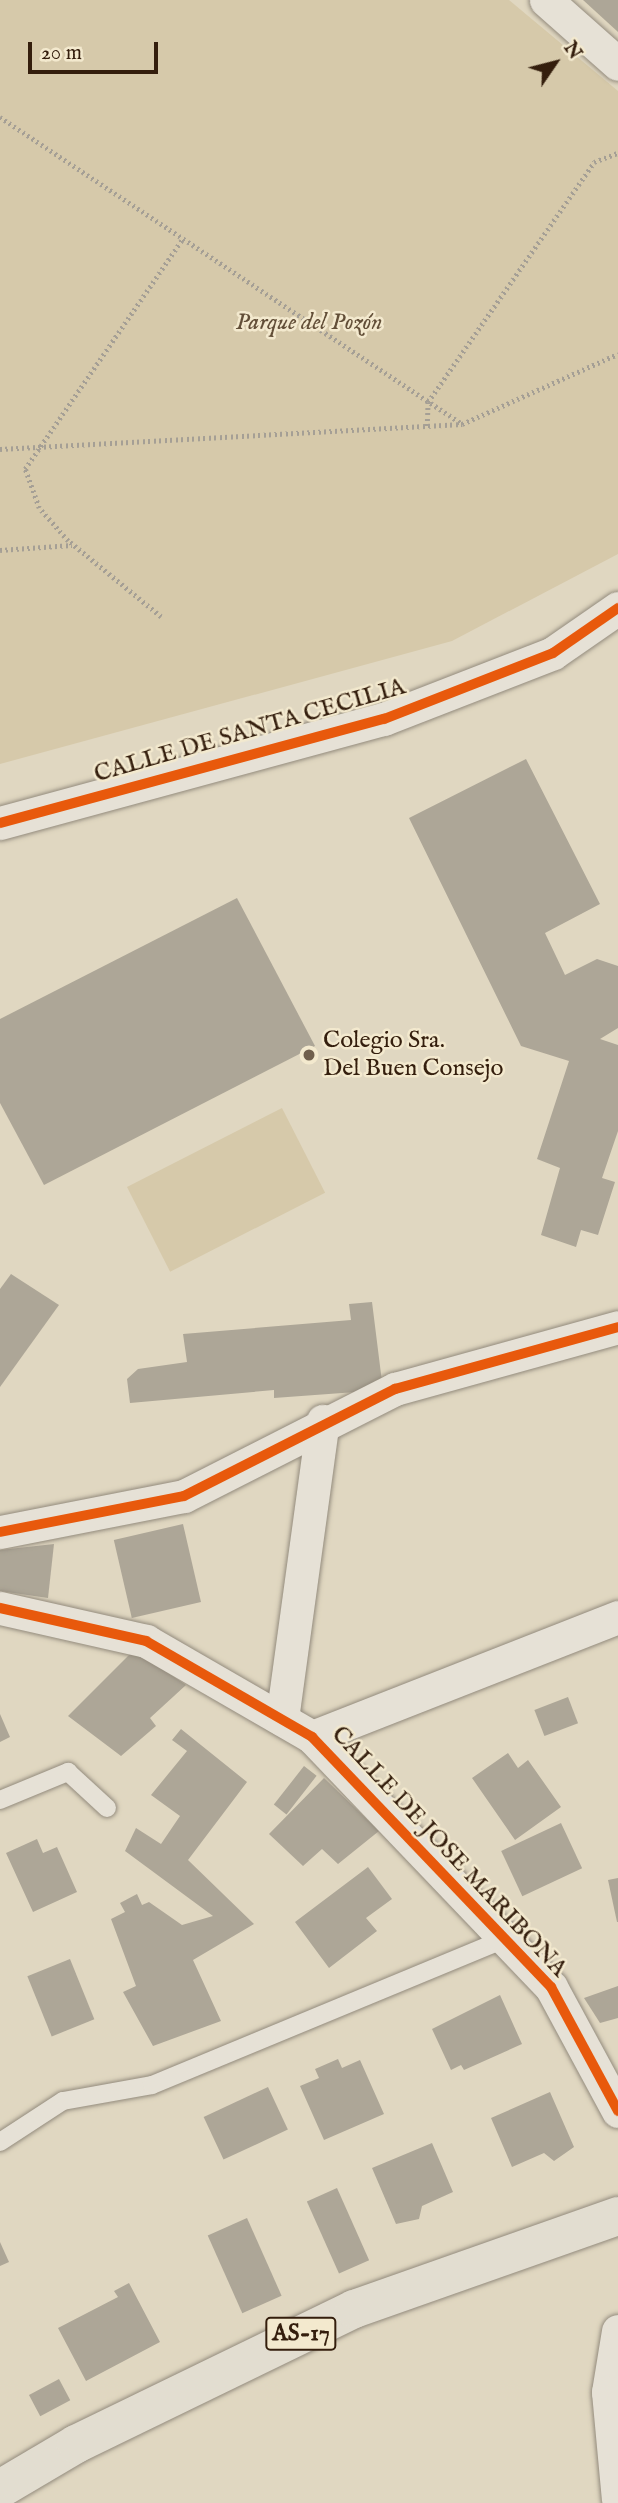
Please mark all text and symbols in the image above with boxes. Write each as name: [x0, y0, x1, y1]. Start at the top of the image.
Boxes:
scale bar: [32, 28, 161, 72]
north arrow: [520, 28, 590, 98]
text: N: [558, 37, 587, 65]
text: 20 m: [41, 40, 82, 67]
park label: Parque del Pozón: [236, 309, 382, 337]
street label: CALLE DE SANTA CECILIA: [91, 673, 409, 789]
place label: Colegio Sra. Del Buen Consejo: [323, 1027, 503, 1083]
marker: Colegio Sra. Del Buen Consejo: [301, 1047, 317, 1063]
street label: CALLE DE JOSE MARIBONA: [325, 1720, 573, 1984]
road number: AS-17: [264, 2314, 338, 2354]

